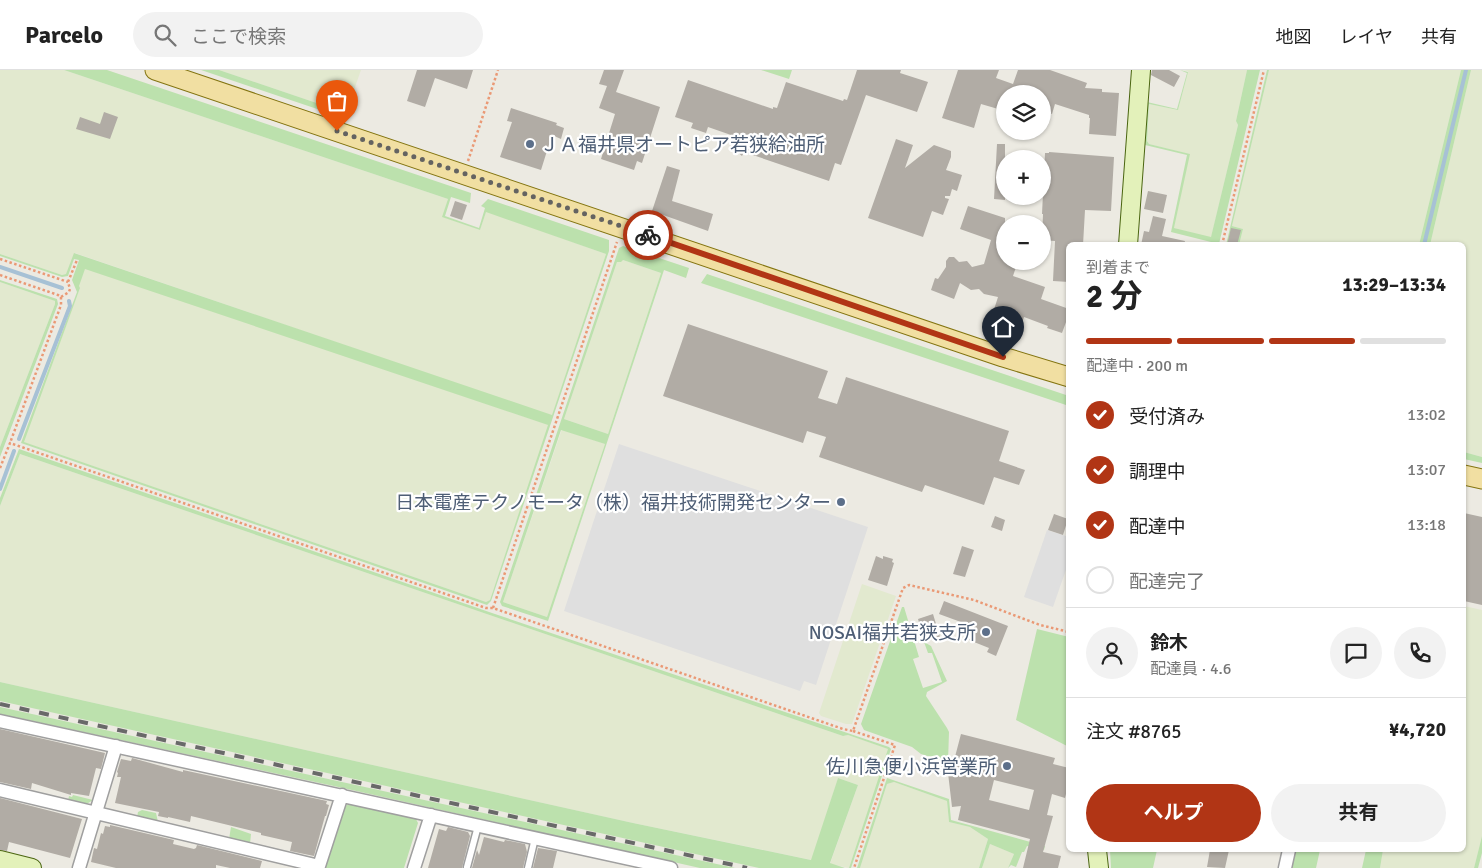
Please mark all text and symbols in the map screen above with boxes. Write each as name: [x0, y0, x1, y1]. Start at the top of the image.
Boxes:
search box: [133, 12, 483, 57]
text: Parcelo: [25, 20, 103, 50]
icon: search: [151, 21, 179, 49]
text: ここで検索: [191, 25, 286, 49]
text: 地図: [1276, 26, 1312, 48]
text: レイヤ: [1340, 26, 1393, 48]
text: 共有: [1421, 26, 1457, 48]
pin: [316, 80, 358, 131]
map controls: [996, 85, 1051, 270]
button: layers: [996, 85, 1051, 140]
icon: bag: [323, 87, 351, 115]
place label: ＪＡ福井県オートピア若狭給油所: [540, 133, 825, 157]
marker: ＪＡ福井県オートピア若狭給油所: [524, 138, 536, 150]
button: +: [996, 150, 1051, 205]
courier: [623, 210, 673, 260]
button: −: [996, 215, 1051, 270]
icon: bike: [634, 221, 662, 249]
text: 到着まで: [1086, 258, 1150, 278]
text: 13:29–13:34: [1342, 273, 1446, 297]
text: 2 分: [1086, 277, 1142, 316]
pin: [982, 306, 1024, 357]
icon: home: [989, 313, 1017, 341]
text: 配達中 · 200 m: [1086, 356, 1188, 376]
icon: check: [1086, 401, 1114, 429]
text: 受付済み: [1129, 405, 1205, 429]
text: 13:02: [1407, 405, 1446, 425]
icon: check: [1086, 456, 1114, 484]
text: 調理中: [1129, 460, 1186, 484]
text: 13:07: [1407, 460, 1446, 480]
place label: 日本電産テクノモータ（株）福井技術開発センター: [395, 491, 831, 515]
marker: 日本電産テクノモータ（株）福井技術開発センター: [835, 496, 847, 508]
icon: check: [1086, 511, 1114, 539]
text: 配達中: [1129, 515, 1186, 539]
text: 13:18: [1407, 515, 1446, 535]
text: 配達完了: [1129, 570, 1205, 594]
place label: NOSAI福井若狭支所: [809, 621, 976, 645]
marker: NOSAI福井若狭支所: [980, 626, 992, 638]
button: person: [1086, 627, 1138, 679]
button: chat: [1330, 627, 1382, 679]
button: phone: [1394, 627, 1446, 679]
text: 鈴木: [1150, 631, 1188, 655]
text: 配達員 · 4.6: [1150, 659, 1231, 679]
text: ¥4,720: [1389, 718, 1446, 742]
text: 注文 #8765: [1086, 720, 1181, 744]
place label: 佐川急便小浜営業所: [826, 755, 997, 779]
marker: 佐川急便小浜営業所: [1001, 760, 1013, 772]
button: ヘルプ: [1086, 784, 1261, 842]
button: 共有: [1271, 784, 1446, 842]

